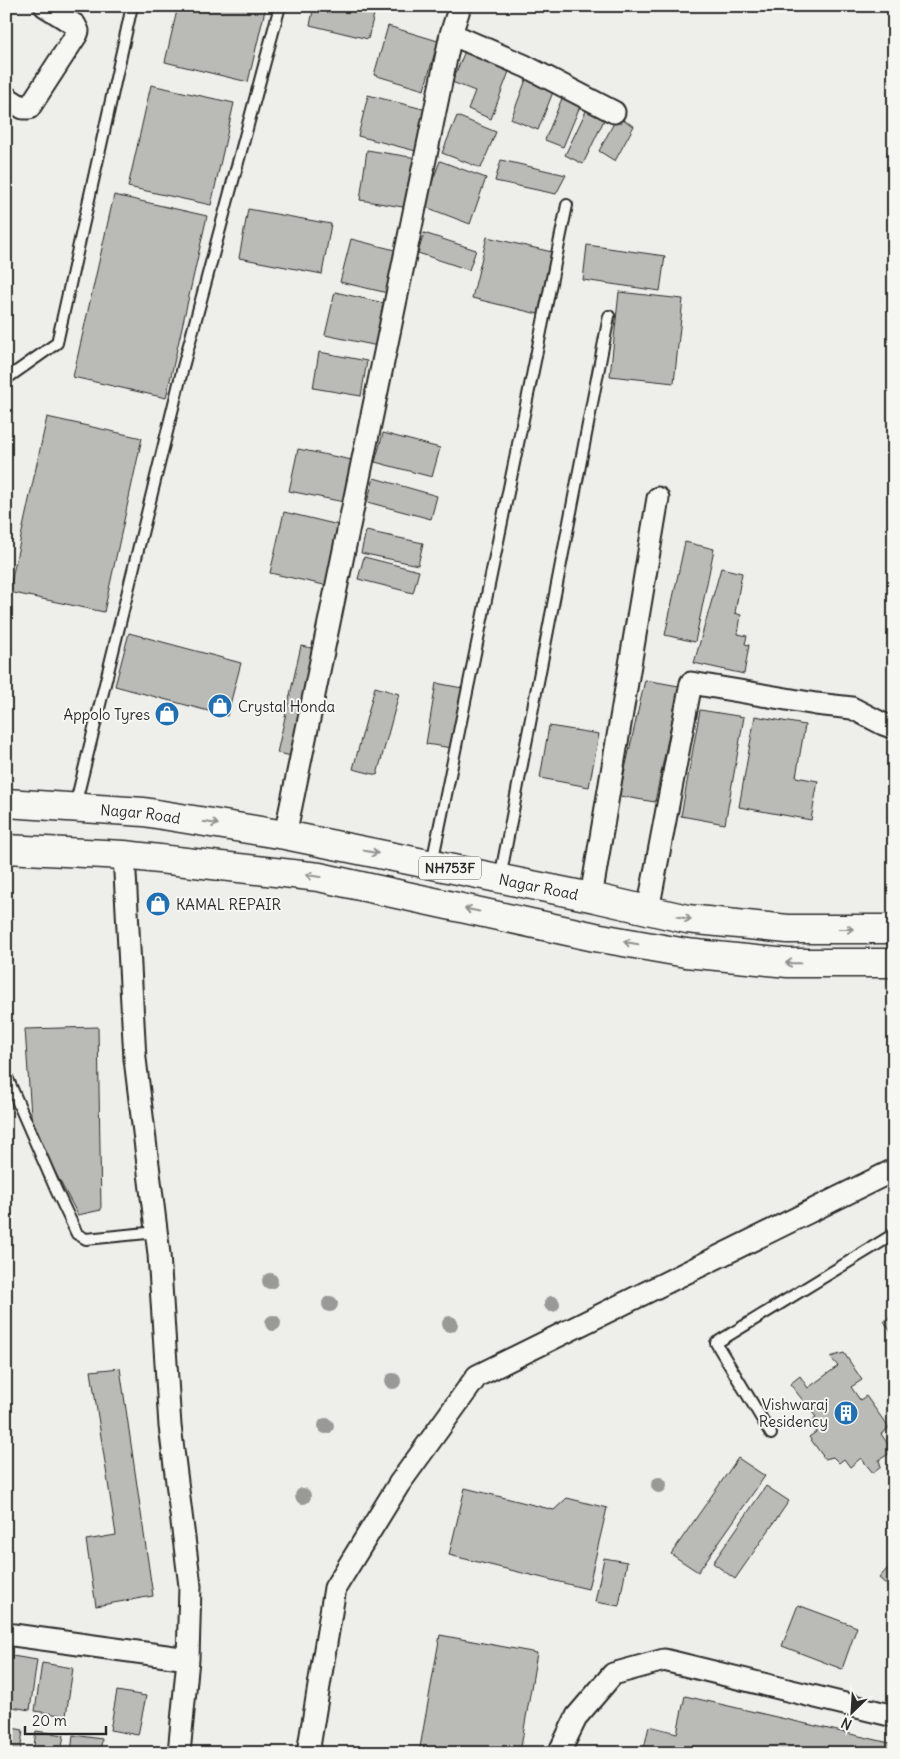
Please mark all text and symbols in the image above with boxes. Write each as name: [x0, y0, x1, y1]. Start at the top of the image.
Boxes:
shop icon: Crystal Honda: [207, 693, 233, 719]
place label: Crystal Honda: [238, 697, 336, 716]
shop icon: Appolo Tyres: [154, 701, 180, 727]
place label: Appolo Tyres: [64, 705, 150, 724]
street label: Nagar Road: [100, 800, 182, 827]
one-way arrow: [203, 818, 219, 828]
one-way arrow: [363, 848, 379, 857]
road number: NH753F: [419, 856, 481, 880]
street label: Nagar Road: [497, 869, 580, 904]
one-way arrow: [306, 871, 322, 881]
shop icon: KAMAL REPAIR: [145, 891, 171, 917]
place label: KAMAL REPAIR: [176, 895, 282, 914]
one-way arrow: [465, 905, 481, 914]
one-way arrow: [676, 914, 692, 923]
one-way arrow: [838, 924, 854, 934]
one-way arrow: [624, 938, 640, 948]
one-way arrow: [785, 958, 801, 968]
place label: Vishwaraj Residency: [759, 1395, 828, 1431]
building icon: Vishwaraj Residency: [833, 1400, 859, 1426]
north arrow: [828, 1686, 878, 1736]
scale bar: [25, 1704, 106, 1736]
text: 20 m: [32, 1711, 67, 1730]
text: N: [838, 1714, 855, 1734]

